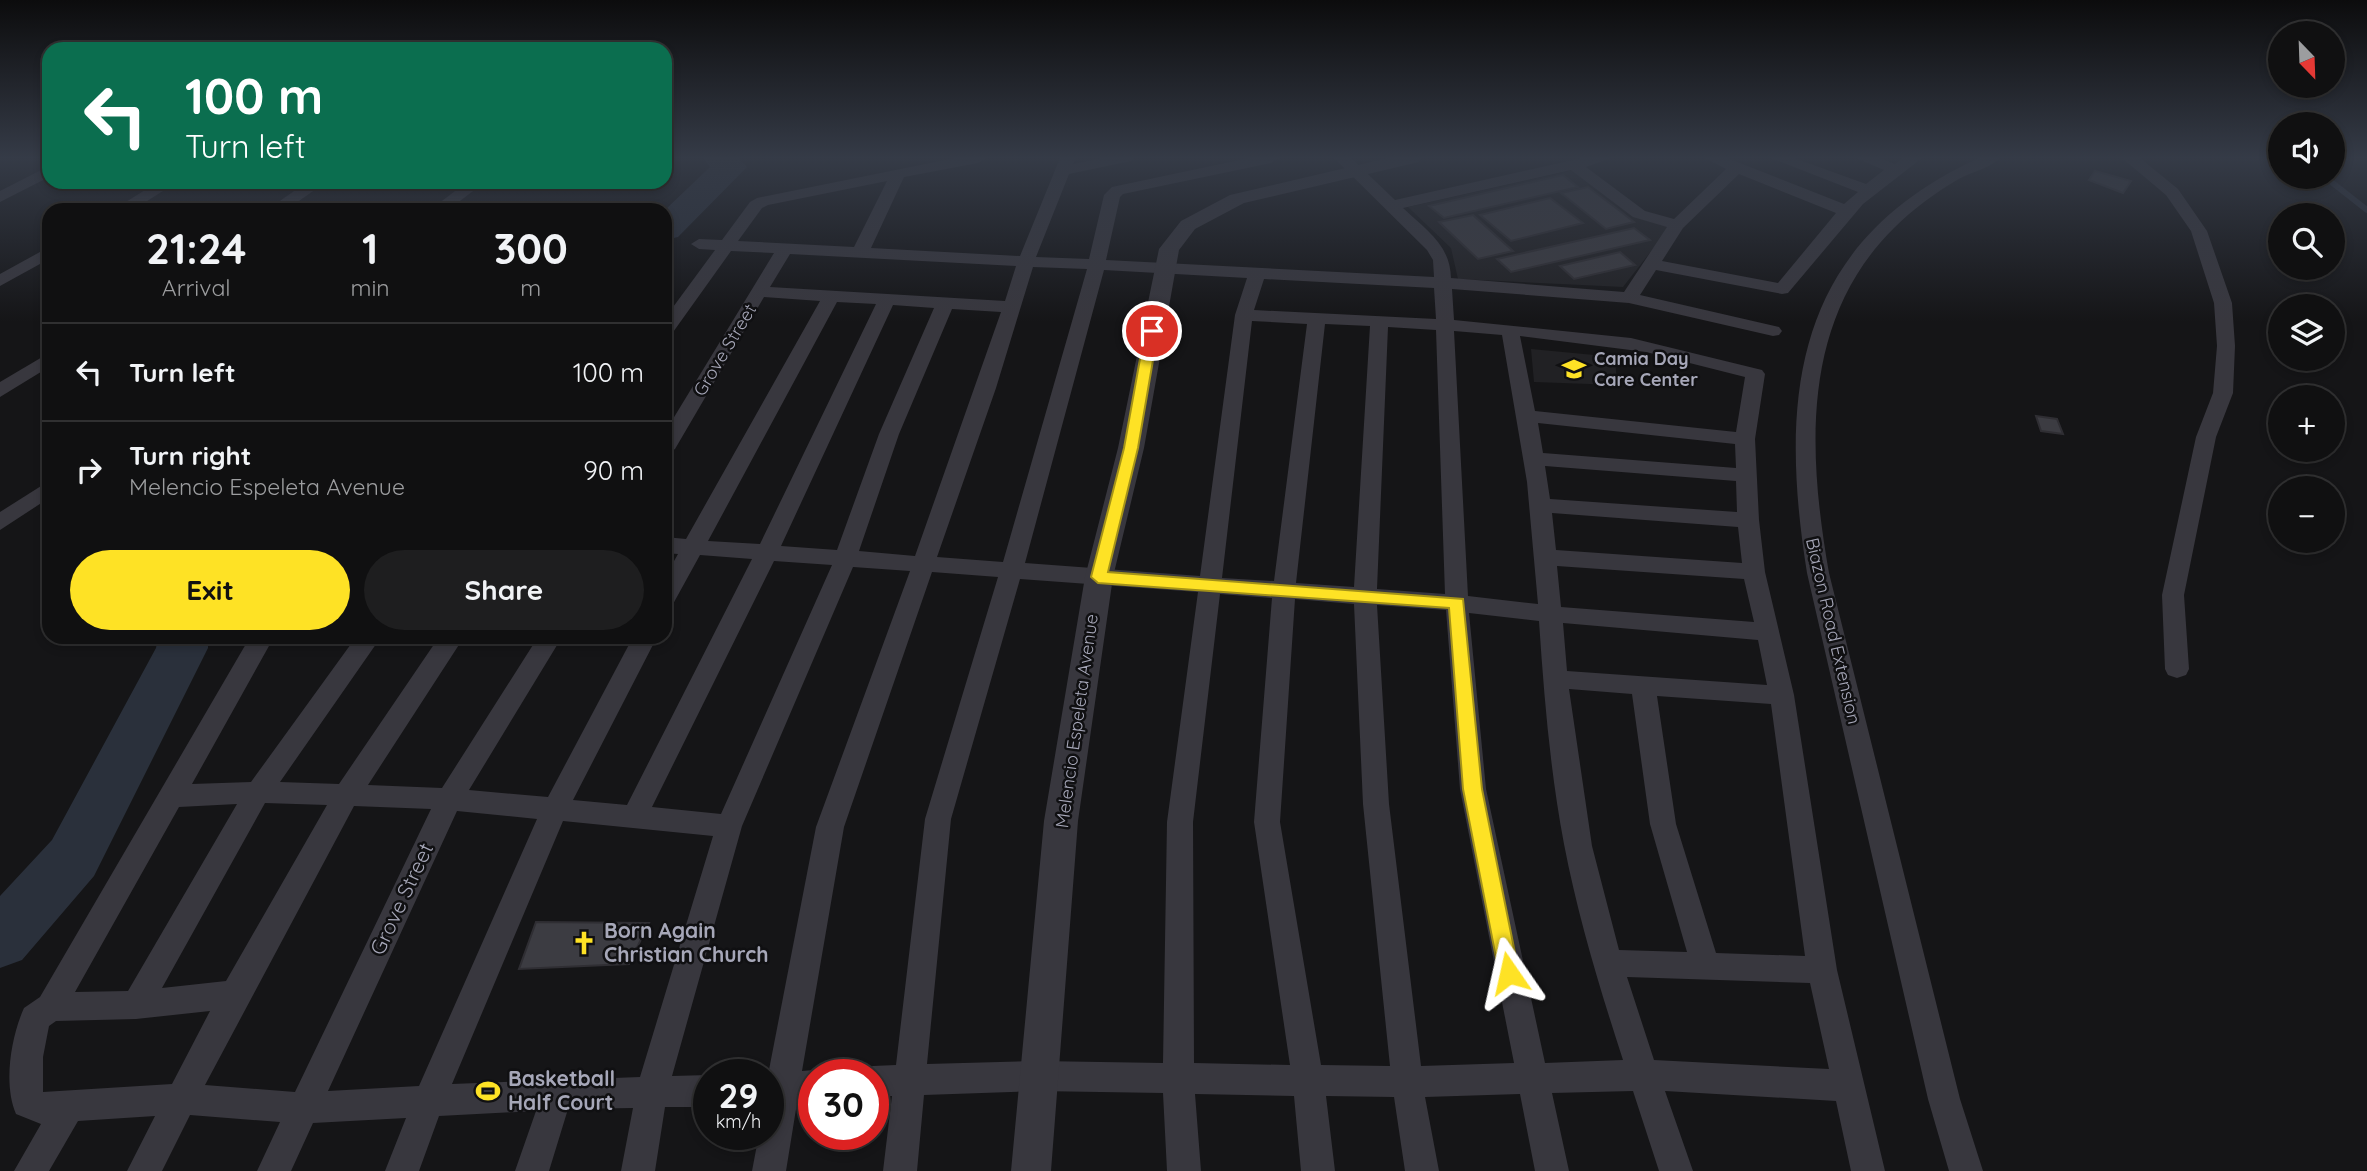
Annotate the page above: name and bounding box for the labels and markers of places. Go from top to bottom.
pin [1122,301,1182,361]
place label: Camia Day Care Center [1594,347,1698,391]
school or university icon: Camia Day Care Center [1560,355,1588,383]
place label: Born Again Christian Church [604,917,768,967]
church icon: Born Again Christian Church [570,929,598,957]
place label: Basketball Half Court [508,1065,615,1115]
sports icon: Basketball Half Court [474,1077,502,1105]

